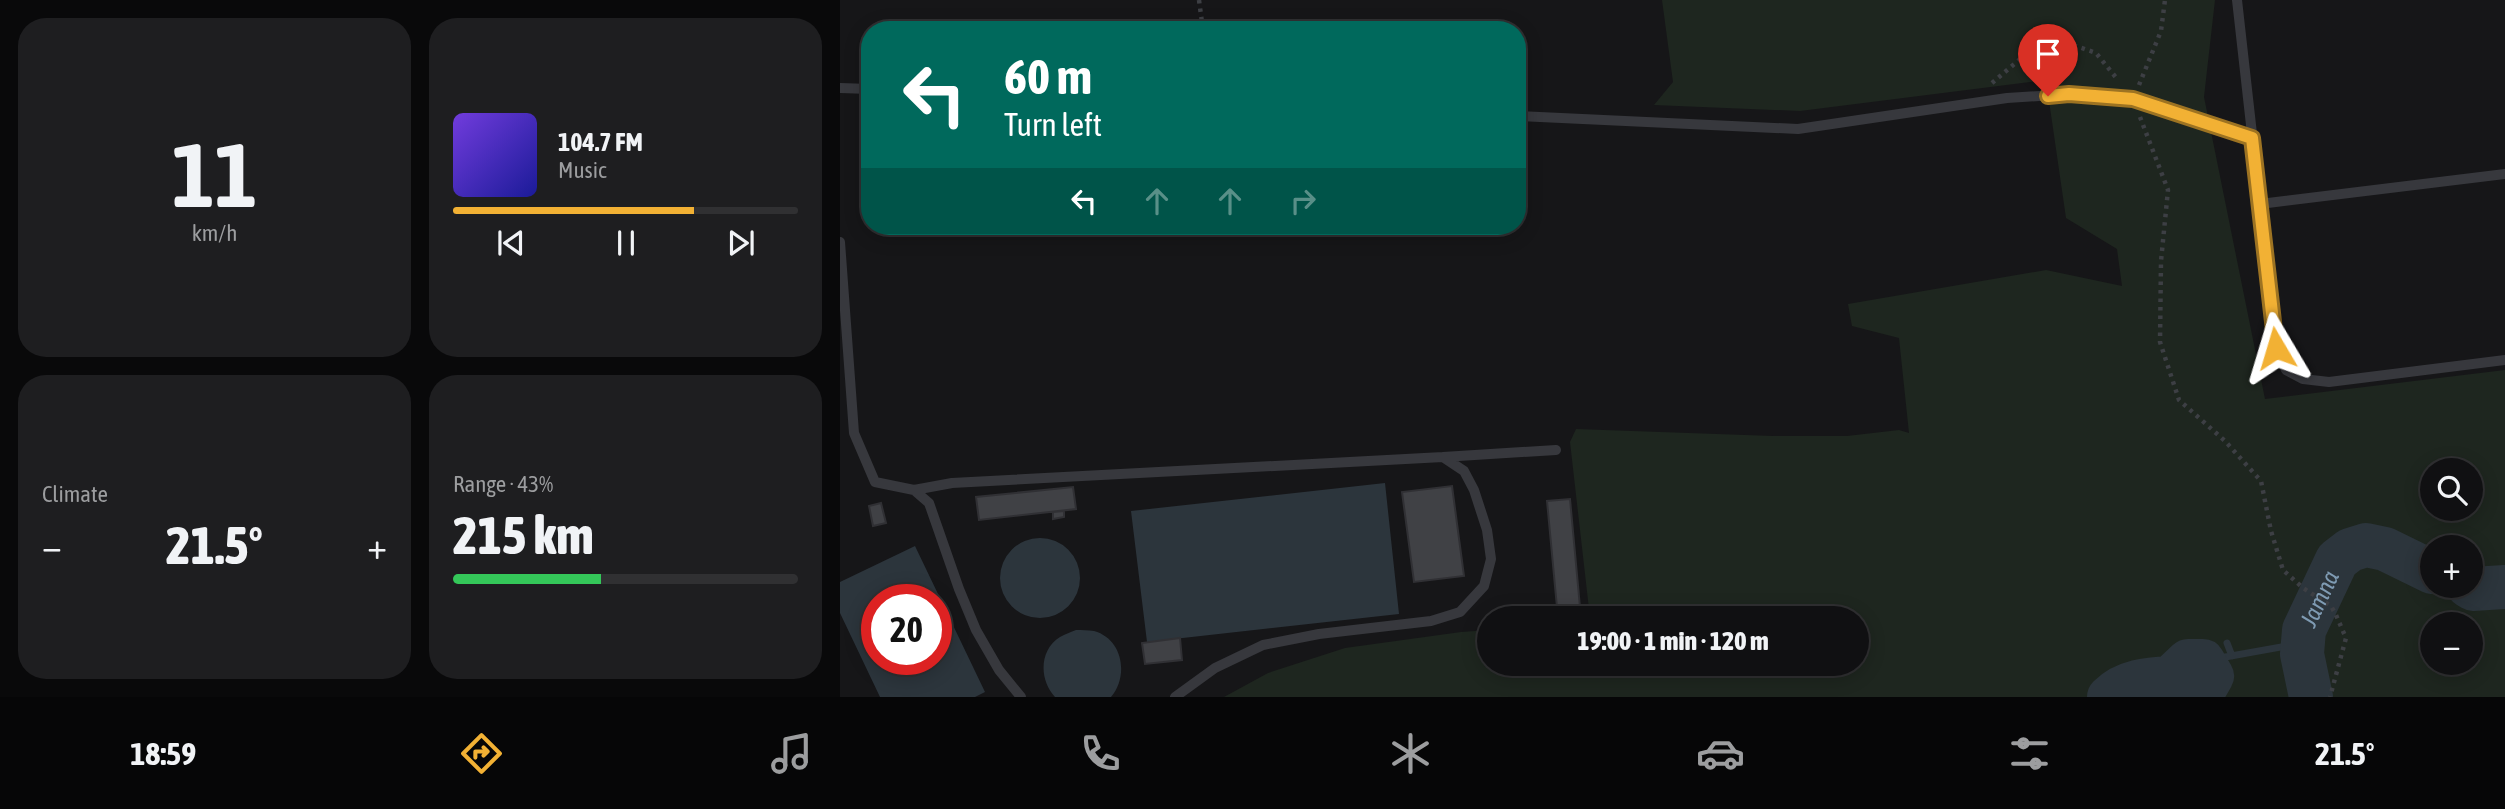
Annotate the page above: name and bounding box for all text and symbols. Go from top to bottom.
pin [2018,24,2078,96]
icon: arrive [2029,35,2067,73]
text: 60 m [1004,48,1092,104]
icon: left [889,49,980,140]
text: Turn left [1004,106,1102,143]
text: 11 [172,122,257,226]
text: 104.7 FM [558,127,643,157]
text: Music [558,157,606,183]
icon: left [1065,182,1103,220]
icon: ahead [1138,182,1176,220]
icon: ahead [1211,182,1249,220]
icon: right [1284,182,1322,220]
text: km/h [192,220,237,246]
icon: previous [492,224,530,262]
icon: pause [607,224,645,262]
icon: next [722,224,760,262]
position arrow [2239,311,2313,385]
map controls [2420,458,2483,675]
button: search [2420,458,2483,521]
text: Range · 43% [453,471,553,497]
text: Climate [42,481,108,507]
text: 215 km [453,505,594,565]
text: 21.5° [166,515,263,575]
text: − [42,524,62,567]
text: + [367,524,387,567]
button: + [2420,535,2483,598]
water label: Jamna [2294,566,2344,632]
speed limit sign: 20 [861,584,952,675]
button: − [2420,612,2483,675]
text: 19:00 · 1 min · 120 m [1577,626,1769,656]
icon: directions [457,729,506,778]
icon: music [767,729,816,778]
icon: phone [1076,729,1125,778]
icon: climate [1386,729,1435,778]
icon: car [1696,729,1745,778]
icon: filters [2005,729,2054,778]
text: 18:59 [130,735,196,772]
text: 21.5° [2315,735,2375,772]

